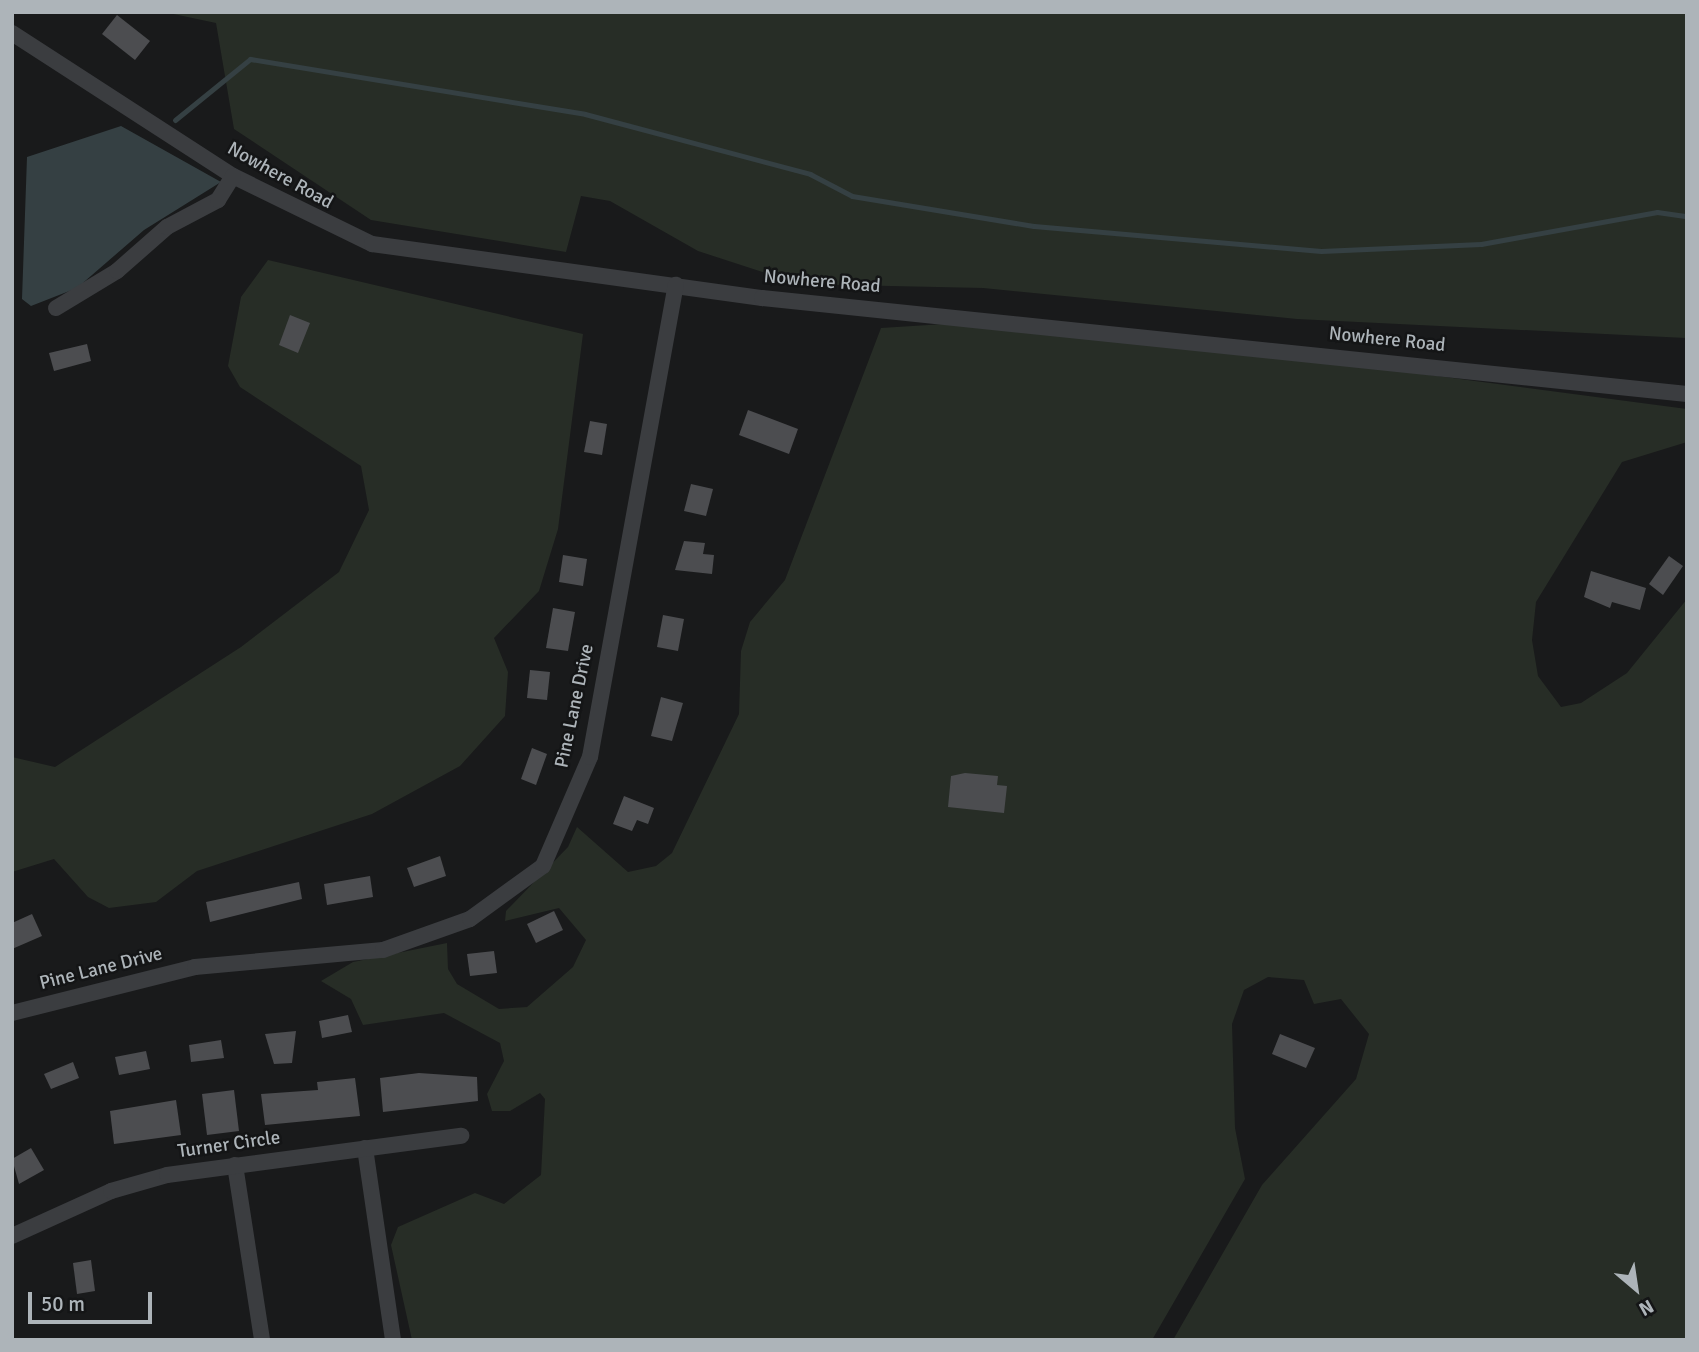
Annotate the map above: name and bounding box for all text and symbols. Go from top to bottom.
street label: Nowhere Road [223,138,337,214]
street label: Nowhere Road [763,266,881,298]
street label: Nowhere Road [1328,323,1446,357]
street label: Pine Lane Drive [551,642,599,770]
street label: Pine Lane Drive [37,943,165,995]
street label: Turner Circle [176,1127,282,1163]
north arrow [1601,1254,1671,1324]
scale bar [32,1278,156,1322]
text: 50 m [41,1291,85,1317]
text: N [1635,1294,1658,1321]

